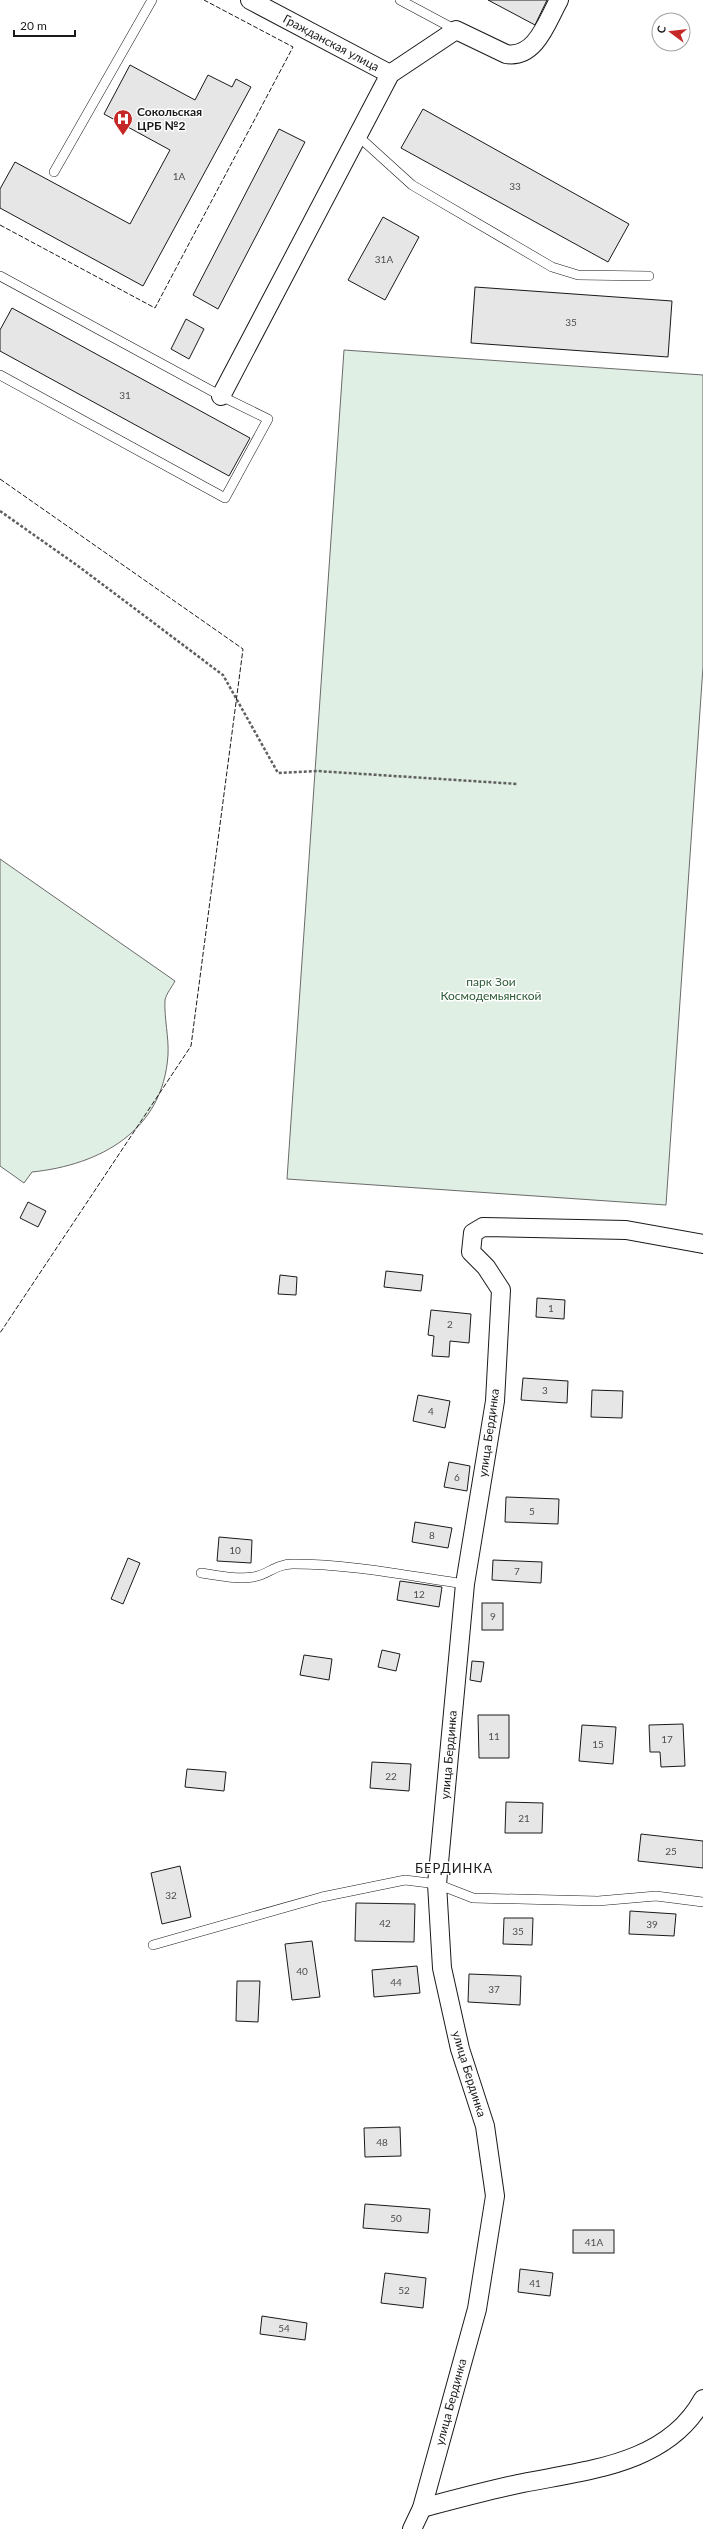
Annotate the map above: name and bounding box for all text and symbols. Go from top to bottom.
street label: Гражданская улица [280,11,382,74]
scale bar [14,12,75,38]
north arrow [651,12,691,52]
text: 20 m [20,18,47,33]
text: С [654,23,668,34]
place label: Сокольская ЦРБ №2 [137,104,202,133]
hospital icon: Сокольская ЦРБ №2 [112,108,134,136]
house number: 1А [173,170,186,182]
house number: 33 [509,180,521,192]
house number: 31А [375,253,393,265]
house number: 35 [565,316,577,328]
house number: 31 [119,389,131,401]
park label: парк Зои Космодемьянской [440,974,542,1003]
house number: 1 [548,1302,554,1314]
house number: 2 [447,1318,453,1330]
house number: 3 [542,1384,548,1396]
street label: улица Бердинка [475,1388,502,1478]
house number: 4 [428,1405,434,1417]
house number: 6 [454,1471,460,1483]
house number: 5 [529,1505,535,1517]
house number: 8 [429,1529,435,1541]
house number: 10 [229,1544,241,1556]
house number: 7 [514,1565,520,1577]
house number: 12 [413,1588,425,1600]
house number: 9 [490,1610,496,1622]
street label: улица Бердинка [437,1710,460,1800]
house number: 11 [488,1730,500,1742]
house number: 17 [661,1733,673,1745]
house number: 15 [592,1738,604,1750]
house number: 22 [385,1770,397,1782]
house number: 21 [518,1812,530,1824]
house number: 25 [665,1845,677,1857]
district label: БЕРДИНКА [415,1860,493,1876]
house number: 32 [165,1889,177,1901]
house number: 42 [379,1917,391,1929]
house number: 39 [646,1918,658,1930]
house number: 35 [512,1925,524,1937]
house number: 40 [296,1965,308,1977]
house number: 44 [390,1976,402,1988]
house number: 37 [488,1983,500,1995]
street label: улица Бердинка [449,2029,490,2119]
house number: 48 [376,2136,388,2148]
house number: 50 [390,2212,402,2224]
house number: 41А [585,2236,603,2248]
house number: 41 [529,2277,541,2289]
house number: 52 [398,2284,410,2296]
house number: 54 [278,2322,290,2334]
street label: улица Бердинка [432,2357,469,2447]

